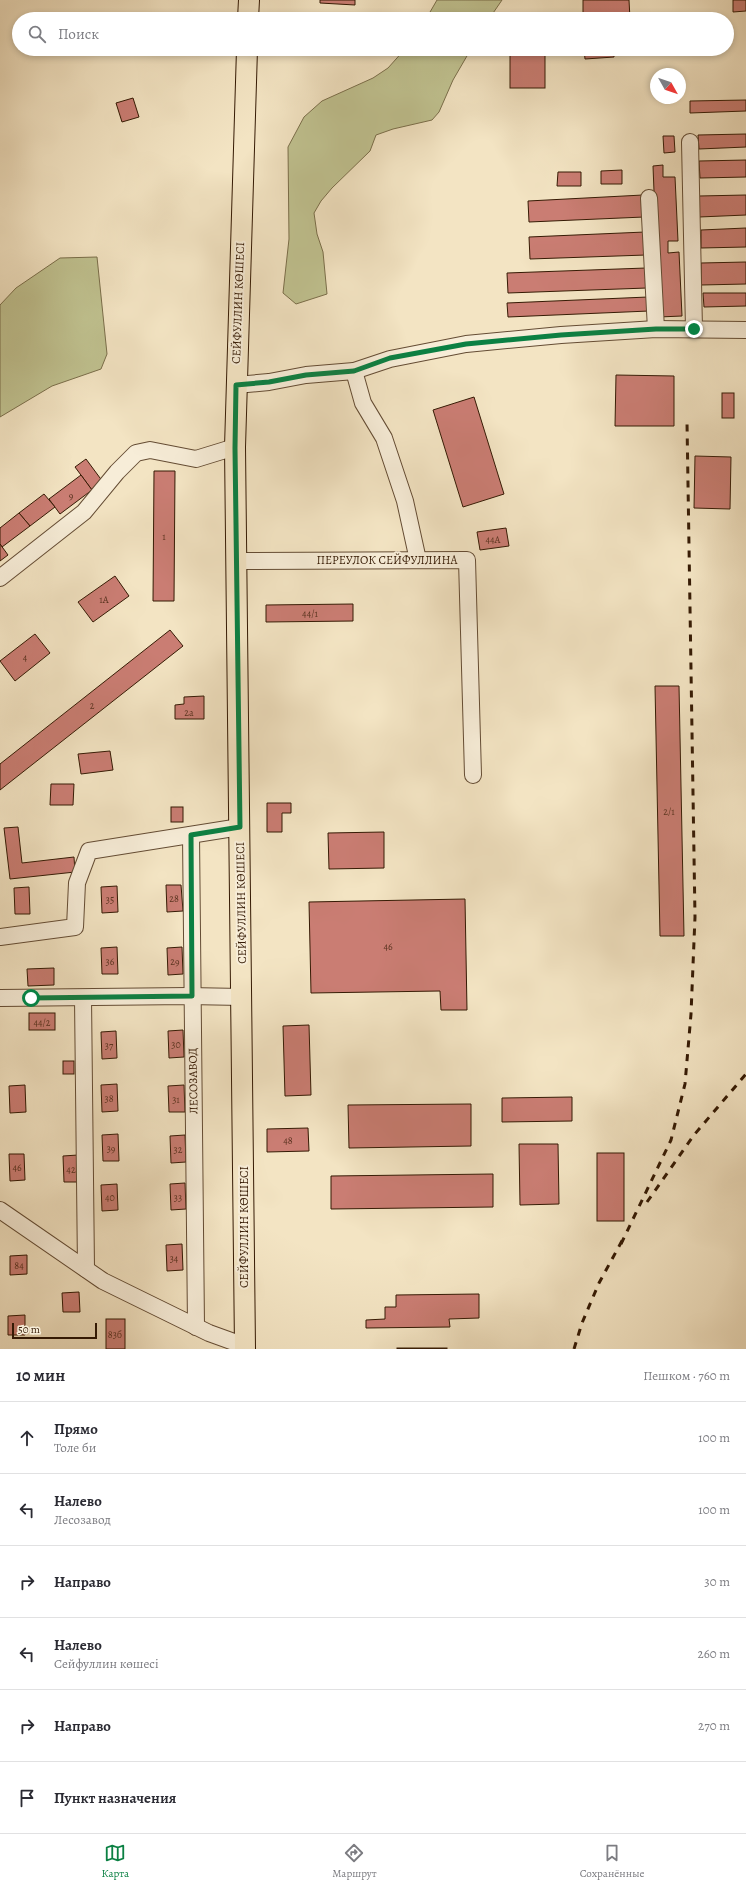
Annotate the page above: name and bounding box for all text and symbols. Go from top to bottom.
search box [12,12,734,56]
icon: search [26,23,48,45]
text: Поиск [58,24,99,44]
north arrow [650,68,686,104]
street label: СЕЙФУЛЛИН КӨШЕСІ [228,242,248,364]
route end [685,320,703,338]
house number: 9 [69,489,74,502]
house number: 1 [162,530,166,543]
house number: 44А [486,533,501,546]
street label: ПЕРЕУЛОК СЕЙФУЛЛИНА [316,552,459,568]
house number: 1А [99,593,109,606]
house number: 44/1 [302,607,318,620]
house number: 4 [23,651,28,664]
house number: 2 [90,699,95,712]
house number: 2а [184,706,194,719]
house number: 2/1 [663,805,675,818]
street label: СЕЙФУЛЛИН КӨШЕСІ [232,842,250,964]
house number: 28 [169,892,179,905]
house number: 35 [106,893,114,906]
house number: 46 [383,940,393,953]
house number: 36 [106,955,115,968]
house number: 29 [170,955,180,968]
route start [22,989,40,1007]
house number: 44/2 [33,1016,51,1029]
house number: 30 [171,1038,181,1051]
house number: 37 [105,1039,114,1052]
street label: ЛЕСОЗАВОД [184,1047,202,1114]
house number: 38 [104,1092,114,1105]
house number: 31 [172,1093,180,1106]
house number: 48 [283,1134,293,1147]
house number: 39 [107,1142,116,1155]
house number: 32 [174,1143,183,1156]
house number: 46 [12,1161,22,1174]
house number: 42 [66,1163,76,1176]
street label: СЕЙФУЛЛИН КӨШЕСІ [236,1166,252,1288]
house number: 40 [105,1191,115,1204]
house number: 33 [174,1191,182,1204]
house number: 34 [170,1252,179,1265]
house number: 84 [14,1259,24,1272]
scale bar [12,1321,97,1340]
text: 50 m [18,1322,40,1337]
house number: 83б [108,1328,122,1341]
text: 10 мин [16,1364,65,1387]
text: Пешком · 760 m [643,1367,730,1384]
text: Прямо [54,1419,98,1439]
icon: ahead [16,1427,38,1449]
text: 100 m [698,1429,730,1446]
text: Толе би [54,1439,96,1456]
text: Налево [54,1491,102,1511]
icon: left [16,1499,38,1521]
text: 100 m [698,1501,730,1518]
text: Лесозавод [54,1511,111,1528]
icon: right [16,1571,38,1593]
text: Направо [54,1572,111,1592]
text: 30 m [704,1573,730,1590]
text: Налево [54,1635,102,1655]
icon: left [16,1643,38,1665]
text: 260 m [697,1645,730,1662]
text: Сейфуллин көшесі [54,1655,159,1672]
icon: right [16,1715,38,1737]
text: Направо [54,1716,111,1736]
text: 270 m [698,1717,730,1734]
icon: arrive [16,1787,38,1809]
text: Пункт назначения [54,1788,176,1808]
tab: Карта [101,1842,129,1881]
tab: Маршрут [332,1842,377,1881]
tab: Сохранённые [580,1842,645,1881]

